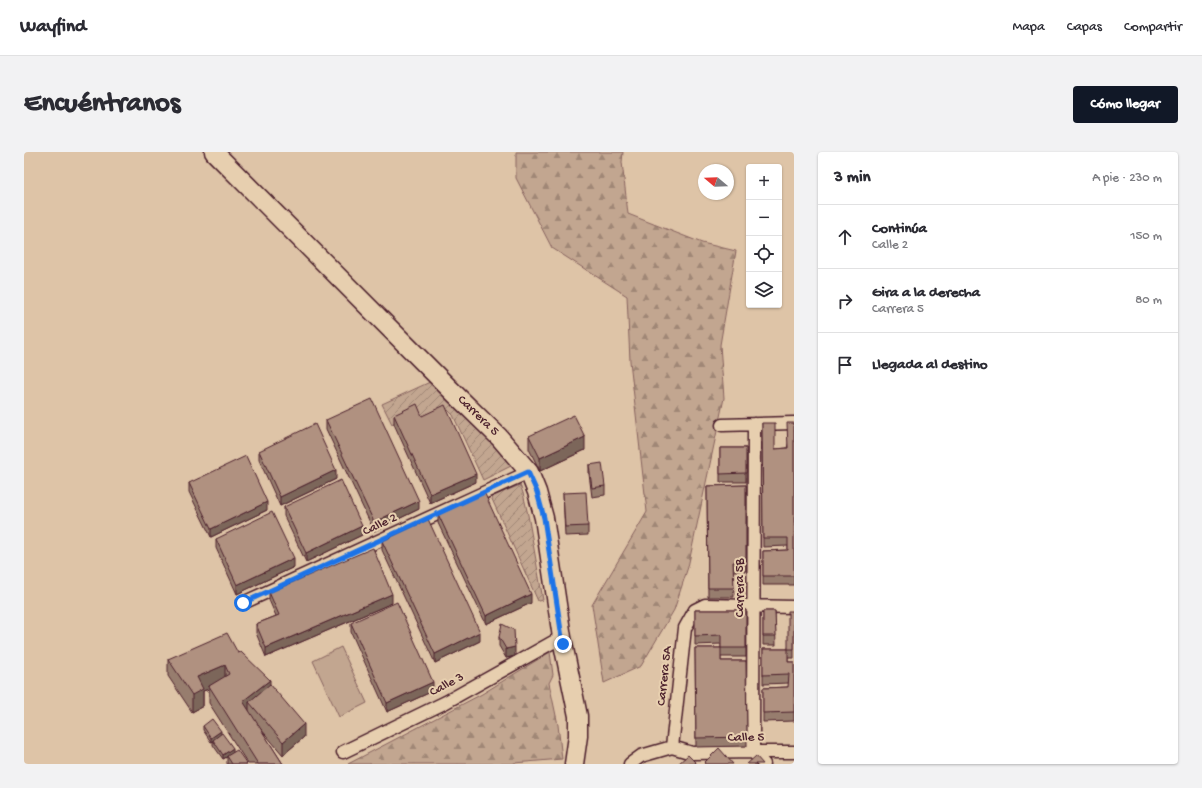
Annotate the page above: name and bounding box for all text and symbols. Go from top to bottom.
text: Wayfind [20,16,86,39]
text: Mapa [1013,19,1045,36]
text: Capas [1067,19,1102,36]
text: Compartir [1124,19,1182,36]
button: Cómo llegar [1073,86,1178,123]
text: Encuéntranos [24,88,180,121]
north arrow [698,164,734,200]
map controls [746,164,782,308]
button: + [746,164,782,200]
text: 3 min [834,168,871,188]
text: A pie · 230 m [1092,171,1162,186]
button: − [746,200,782,236]
text: Continúa [872,220,927,238]
icon: ahead [834,226,856,248]
text: 150 m [1130,229,1162,244]
button: locate [746,236,782,272]
text: Calle 2 [872,238,908,253]
button: layers [746,272,782,308]
text: Gira a la derecha [872,284,980,302]
icon: right [834,290,856,312]
text: 80 m [1135,293,1162,308]
text: Carrera 5 [872,302,924,317]
icon: arrive [834,354,856,376]
text: Llegada al destino [872,356,988,374]
street label: Carrera 5 [454,393,502,440]
street label: Calle 2 [360,510,400,539]
street label: Carrera 5B [733,558,748,617]
route start [234,594,252,612]
route end [554,635,572,653]
street label: Carrera 5A [654,644,676,706]
street label: Calle 3 [427,670,467,700]
street label: Calle 5 [728,730,765,746]

